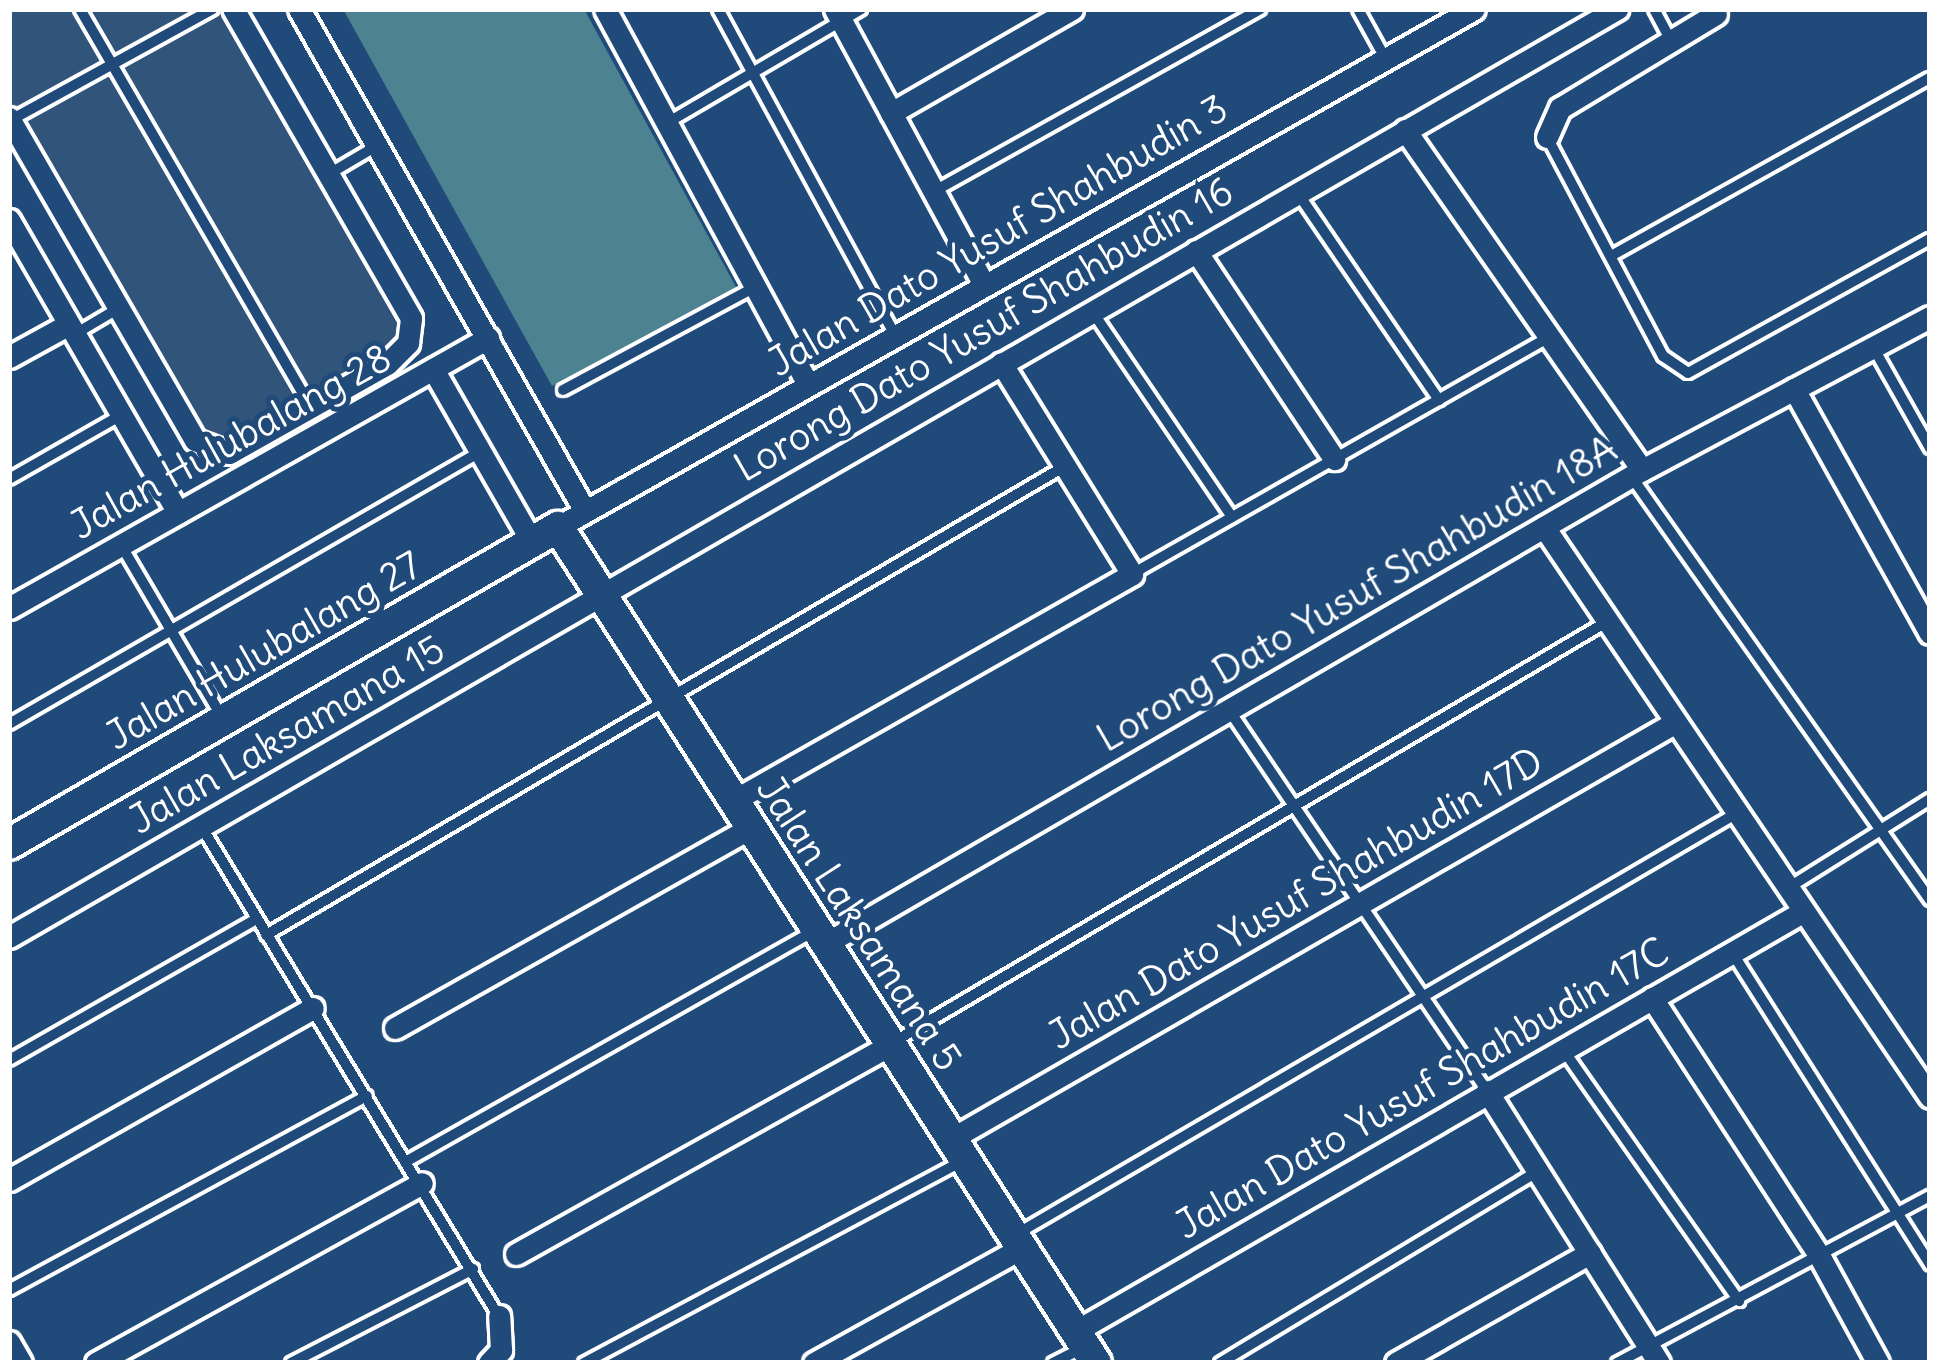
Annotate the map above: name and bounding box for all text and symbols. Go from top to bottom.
street label: Jalan Dato Yusuf Shahbudin 3 [760,85,1236,387]
street label: Lorong Dato Yusuf Shahbudin 16 [727,168,1241,492]
street label: Jalan Hulubalang 28 [62,334,400,550]
street label: Lorong Dato Yusuf Shahbudin 18A [1089,426,1625,762]
street label: Jalan Hulubalang 27 [98,542,430,760]
street label: Jalan Laksamana 15 [121,626,453,844]
street label: Jalan Dato Yusuf Shahbudin 17D [1041,738,1551,1060]
street label: Jalan Laksamana 5 [747,768,971,1080]
street label: Jalan Dato Yusuf Shahbudin 17C [1167,929,1677,1249]

